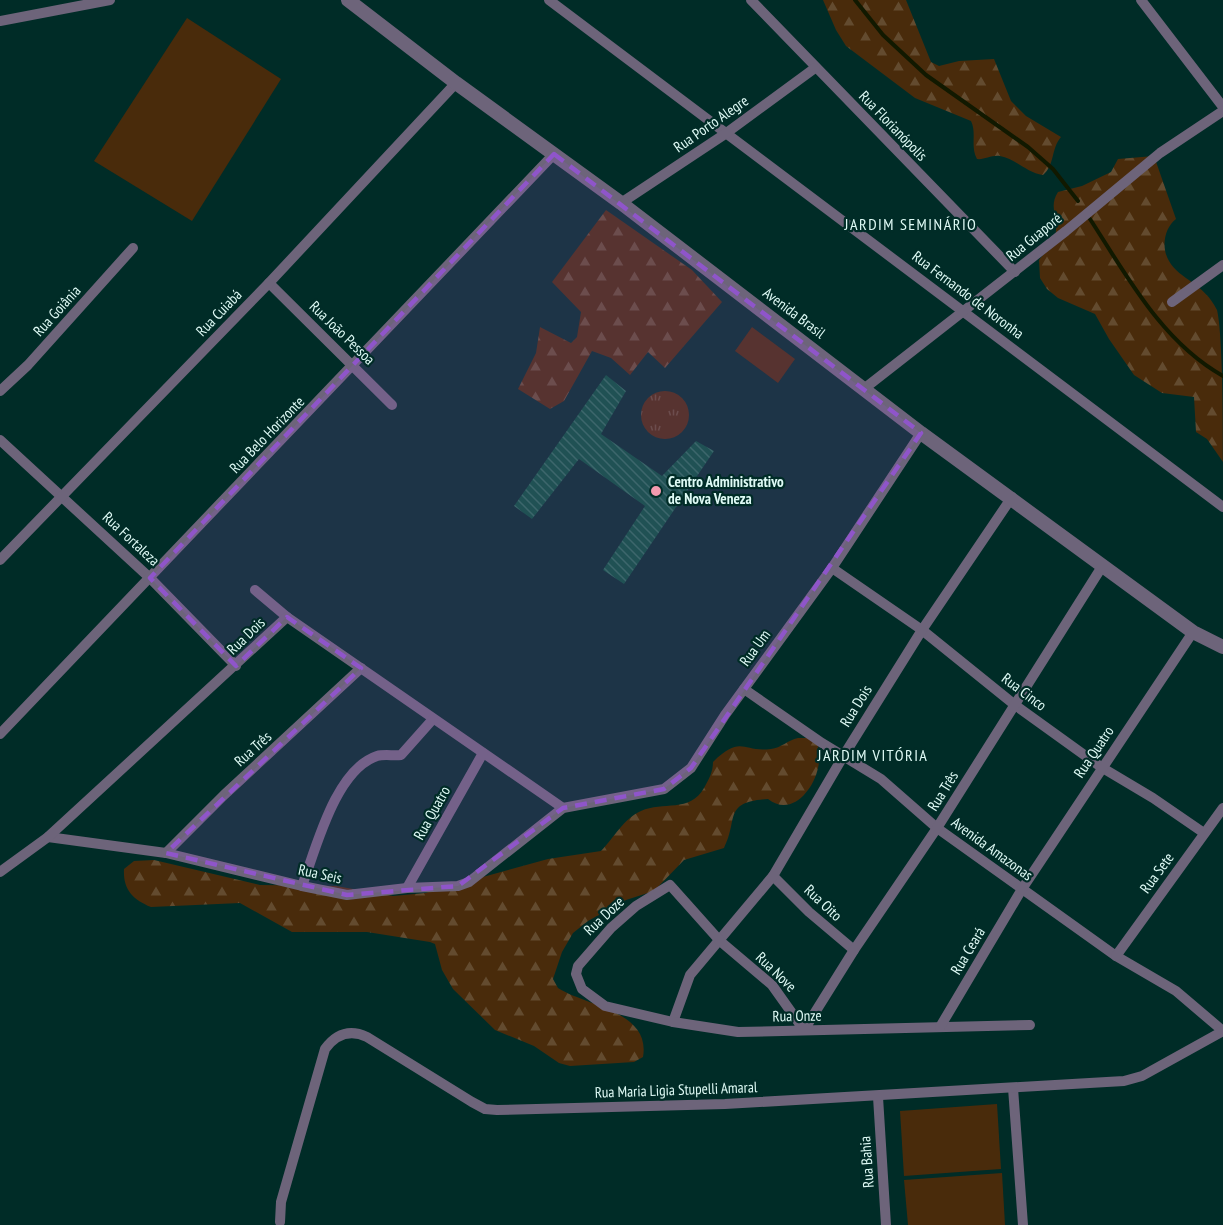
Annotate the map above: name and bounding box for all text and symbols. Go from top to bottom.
street label: Rua Florianópolis [855,87,932,165]
street label: Rua Porto Alegre [670,91,752,156]
street label: Rua Guaporé [1002,208,1065,265]
district label: JARDIM SEMINÁRIO [844,214,977,234]
street label: Rua Fernando de Noronha [909,246,1028,343]
street label: Rua Goiânia [29,281,84,340]
street label: Avenida Brasil [759,283,830,343]
street label: Rua Cuiabá [192,285,246,340]
street label: Rua João Pessoa [306,297,379,369]
street label: Rua Belo Horizonte [225,392,308,477]
place label: Centro Administrativo de Nova Veneza [668,472,784,508]
marker: Centro Administrativo de Nova Veneza [649,484,663,498]
street label: Rua Fortaleza [99,507,164,570]
street label: Rua Dois [223,613,269,658]
street label: Rua Um [735,626,774,670]
street label: Rua Cinco [998,669,1050,715]
street label: Rua Dois [835,681,876,730]
street label: Rua Quatro [1069,722,1118,781]
street label: Rua Três [230,727,275,770]
district label: JARDIM VITÓRIA [817,745,928,765]
street label: Rua Três [923,767,962,814]
street label: Rua Quatro [409,783,454,843]
street label: Avenida Amazonas [948,813,1037,884]
street label: Rua Sete [1135,849,1178,897]
street label: Rua Seis [297,860,344,887]
street label: Rua Oito [800,880,846,925]
street label: Rua Doze [579,892,628,939]
street label: Rua Ceará [946,924,989,978]
street label: Rua Nove [752,948,801,996]
street label: Rua Onze [772,1006,822,1025]
street label: Rua Maria Ligia Stupelli Amaral [594,1077,758,1102]
street label: Rua Bahia [855,1136,878,1189]

